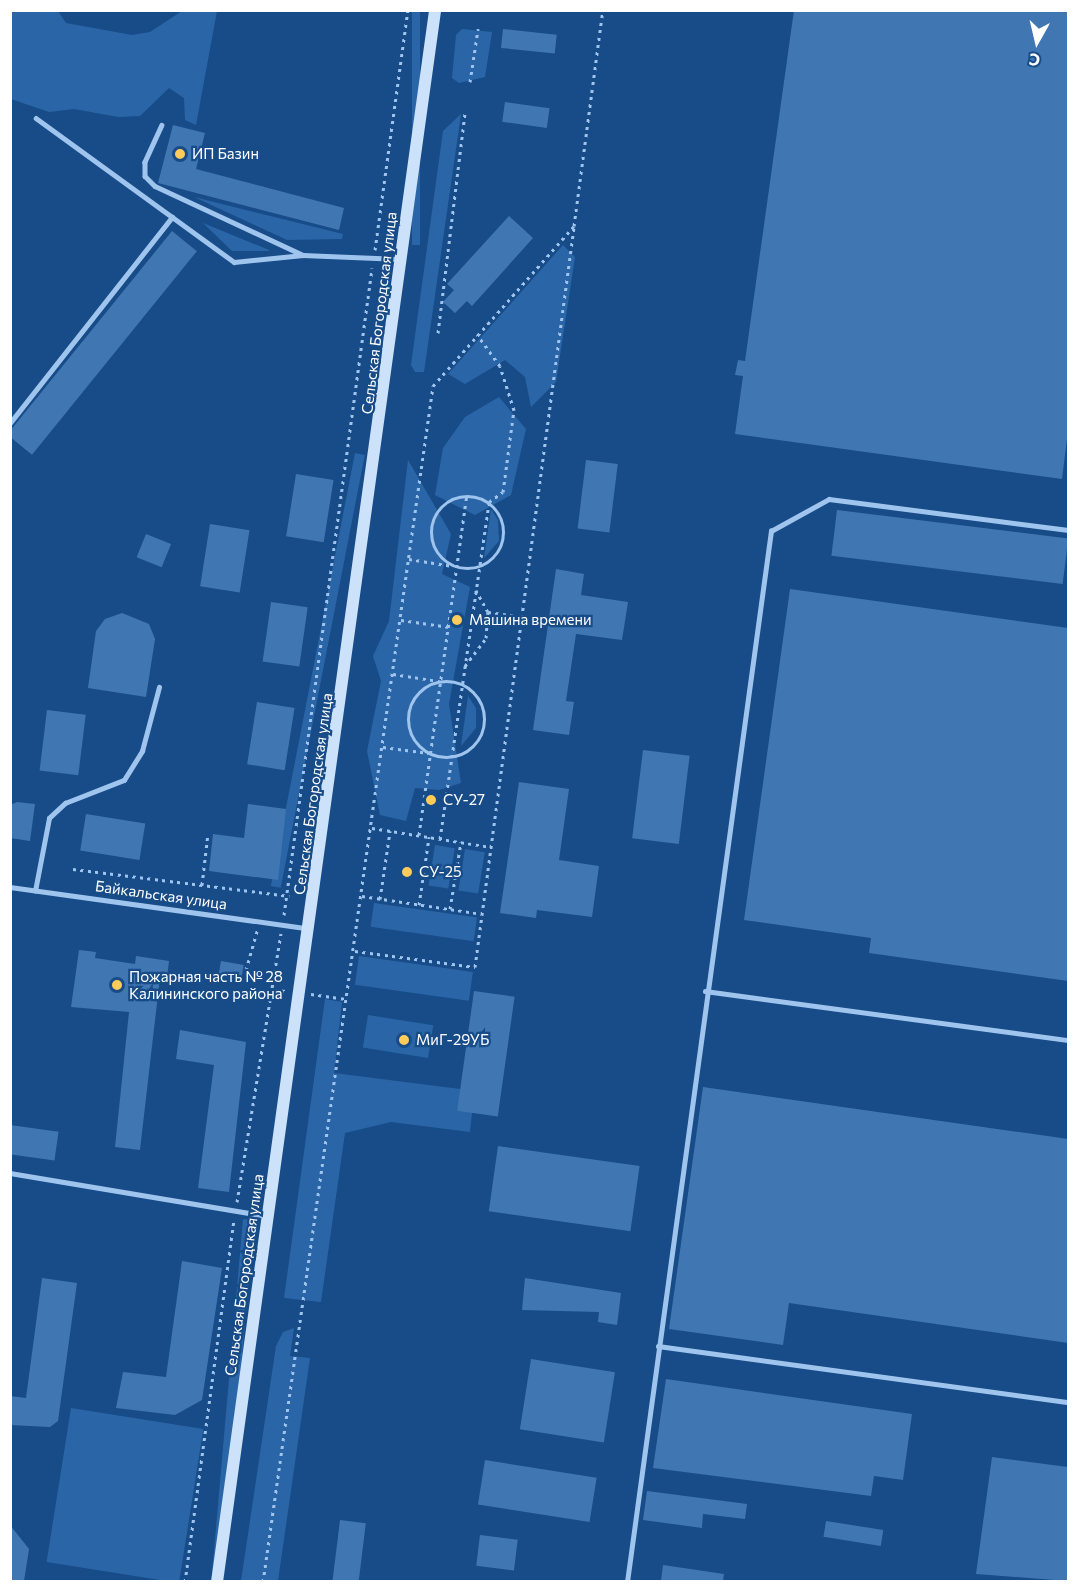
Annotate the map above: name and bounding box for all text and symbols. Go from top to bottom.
north arrow [1007,12,1067,72]
text: С [1028,50,1041,70]
place label: ИП Базин [192,145,259,163]
marker: ИП Базин [173,147,187,161]
street label: Сельская Богородская улица [358,211,400,415]
place label: Машина времени [469,611,592,629]
marker: Машина времени [450,613,464,627]
street label: Сельская Богородская улица [290,692,336,896]
place label: СУ-27 [443,791,485,809]
marker: СУ-27 [424,793,438,807]
place label: СУ-25 [419,863,462,881]
marker: СУ-25 [400,865,414,879]
street label: Байкальская улица [94,877,228,913]
place label: Пожарная часть № 28 Калининского района [129,967,283,1002]
marker: Пожарная часть № 28 Калининского района [110,978,124,992]
place label: МиГ-29УБ [416,1031,489,1049]
marker: МиГ-29УБ [397,1033,411,1047]
street label: Сельская Богородская улица [221,1173,267,1377]

